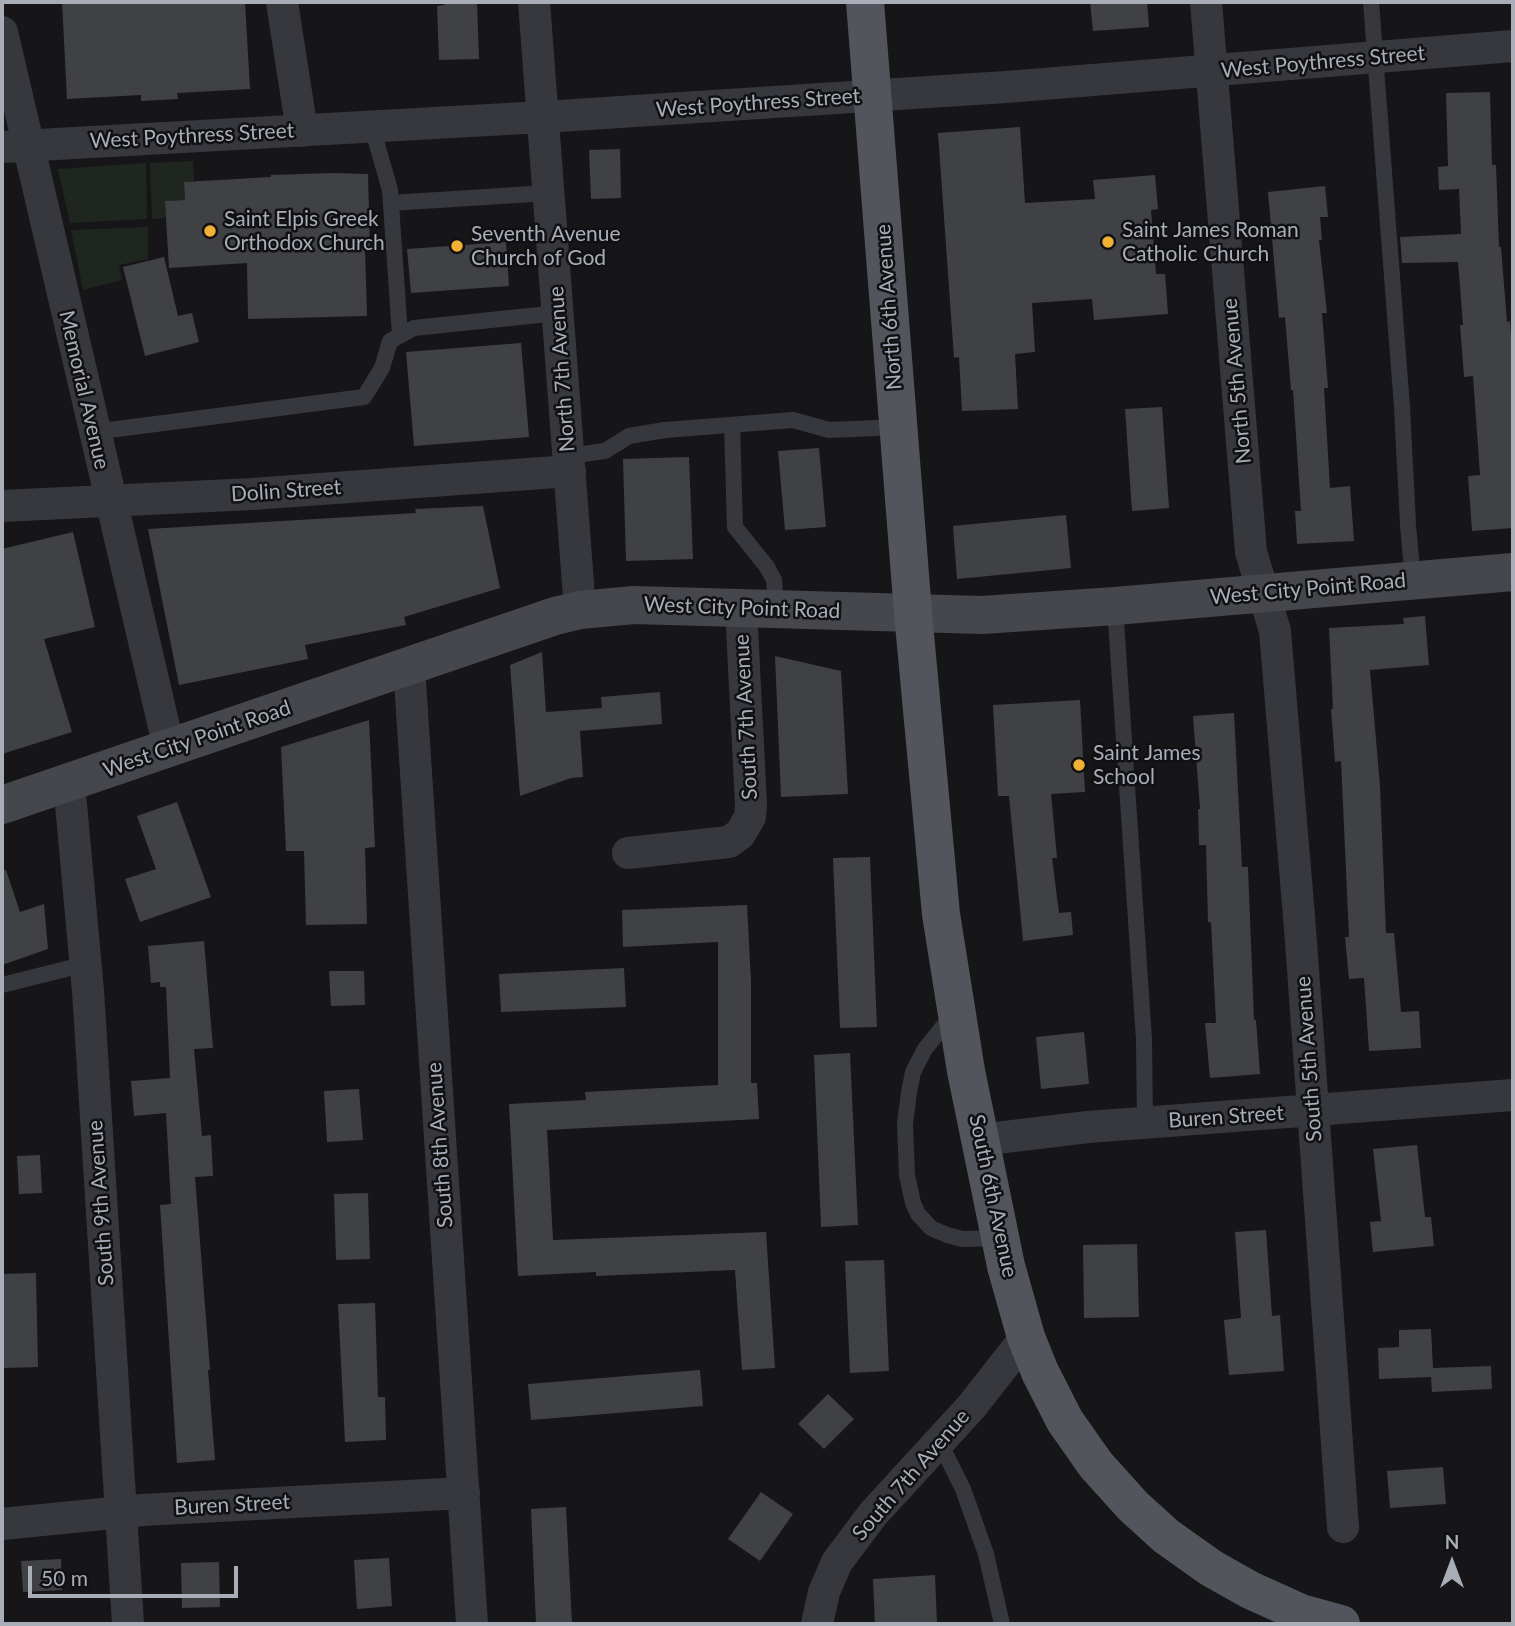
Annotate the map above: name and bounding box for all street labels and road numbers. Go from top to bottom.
street label: West Poythress Street [1220,41,1426,83]
street label: West Poythress Street [655,83,861,123]
street label: West Poythress Street [89,118,295,154]
street label: North 6th Avenue [871,223,907,391]
street label: North 7th Avenue [544,285,580,453]
street label: North 5th Avenue [1217,297,1257,465]
street label: Memorial Avenue [53,308,115,472]
street label: Dolin Street [230,475,342,507]
street label: West City Point Road [1209,568,1407,610]
street label: West City Point Road [643,592,841,624]
street label: South 7th Avenue [729,634,763,800]
street label: West City Point Road [100,695,294,783]
street label: South 5th Avenue [1291,975,1327,1143]
street label: South 8th Avenue [422,1061,458,1229]
street label: Buren Street [1167,1100,1285,1134]
street label: South 6th Avenue [963,1112,1023,1280]
street label: South 9th Avenue [83,1119,119,1287]
street label: South 7th Avenue [847,1404,975,1546]
street label: Buren Street [174,1489,290,1521]

